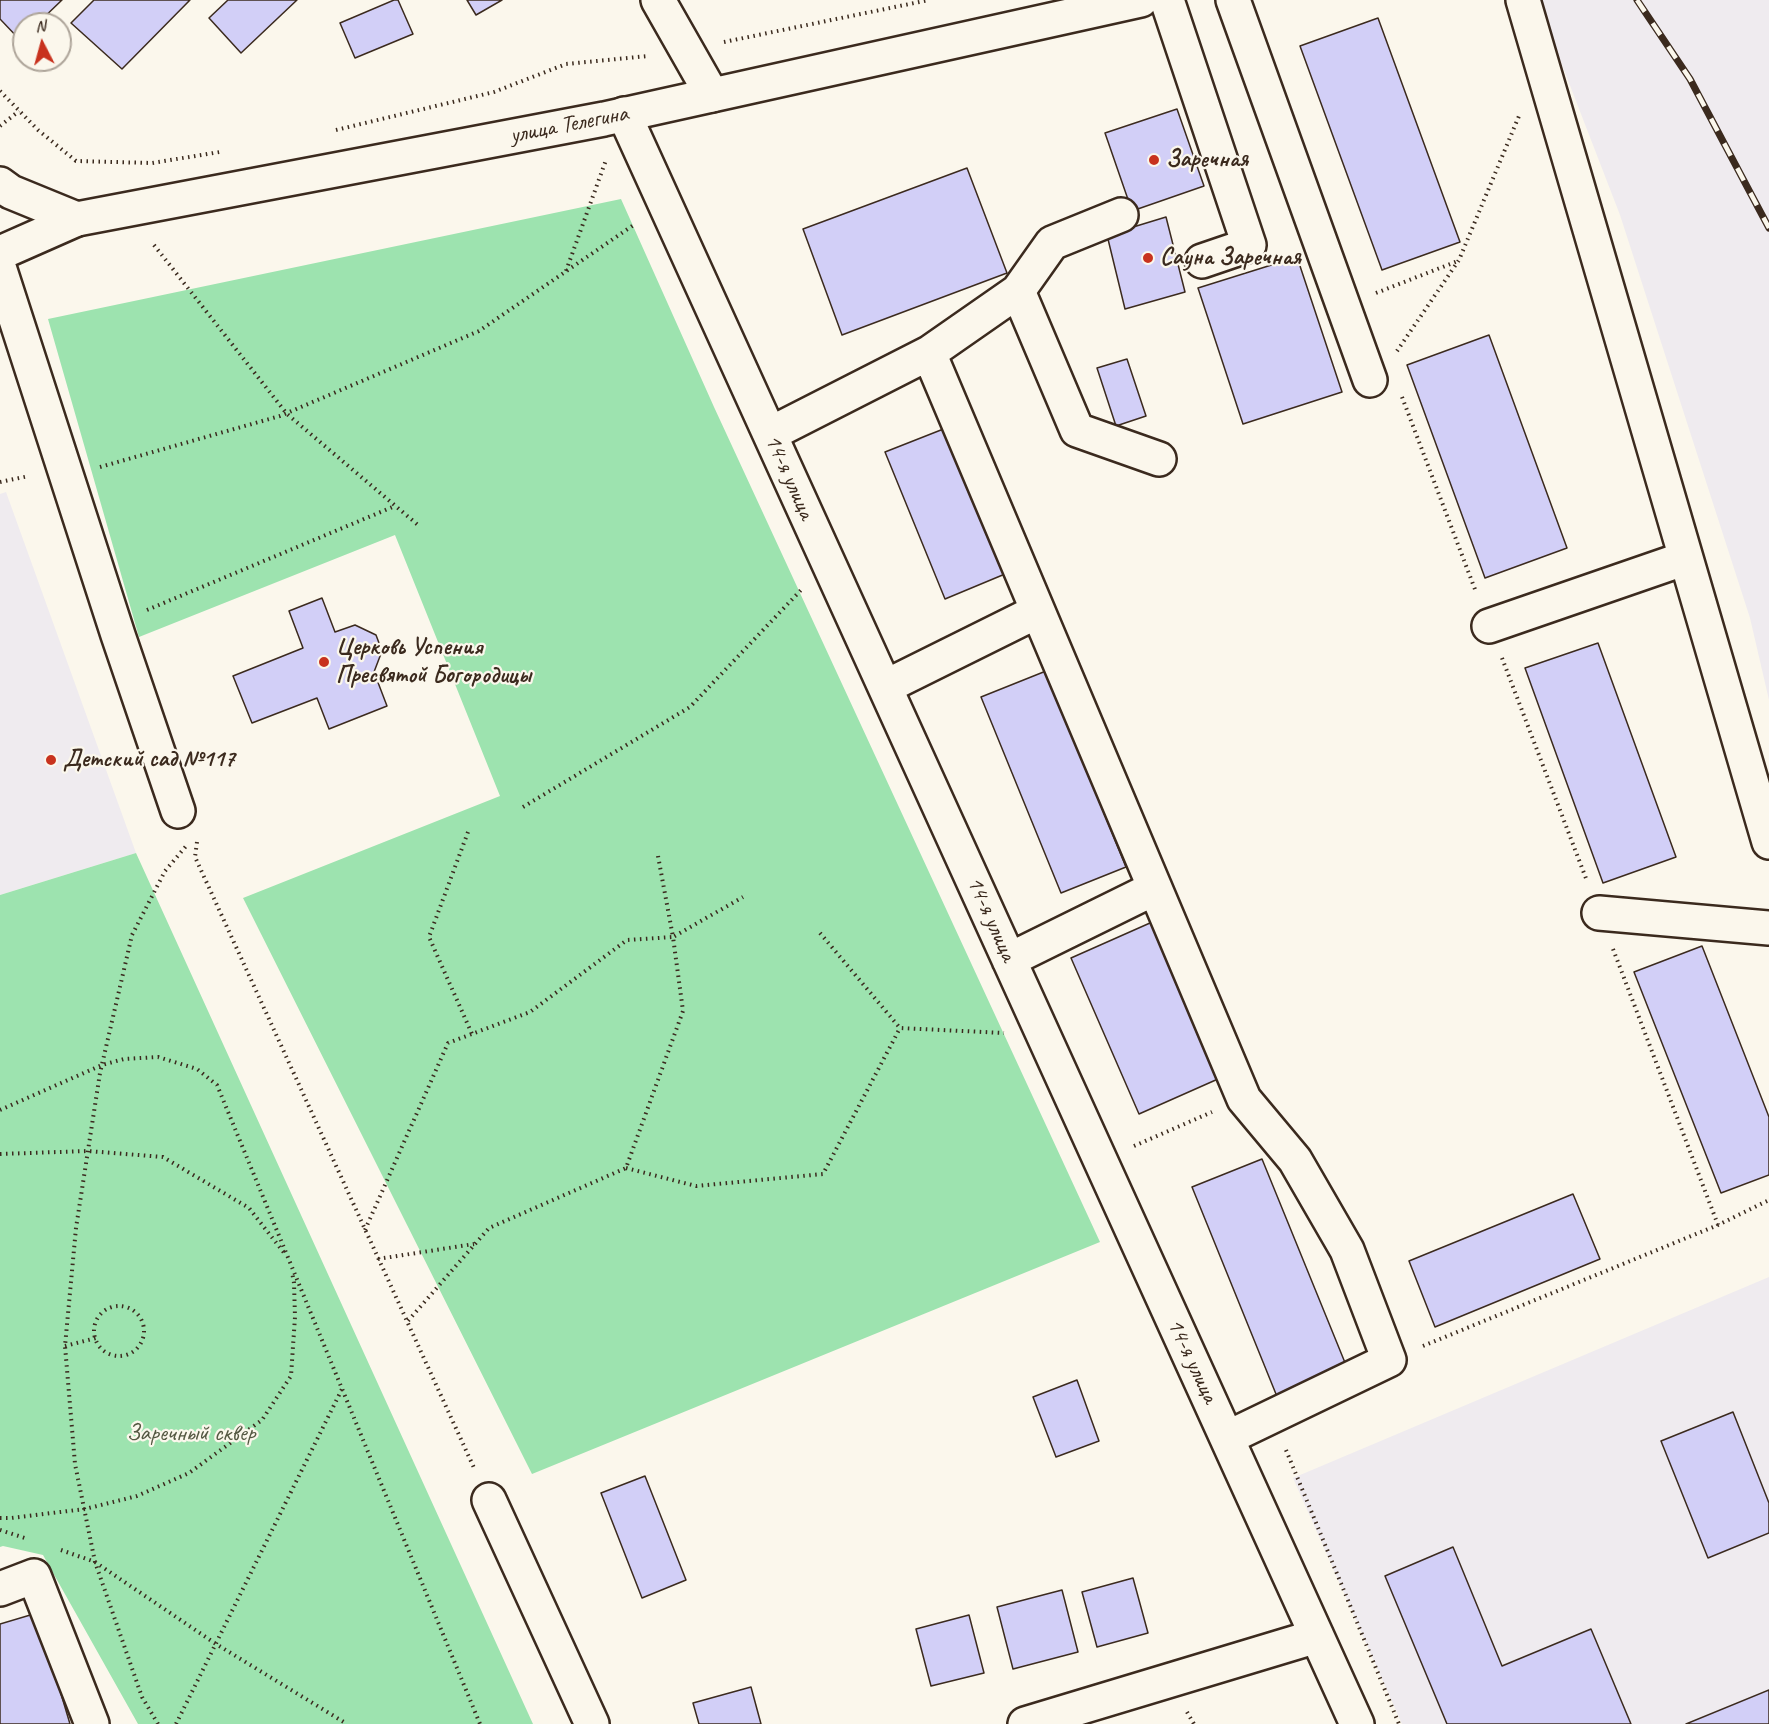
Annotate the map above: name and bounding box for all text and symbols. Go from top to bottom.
north arrow [12,12,72,72]
text: N [34,16,46,37]
street label: улица Телегина [507,99,631,151]
place label: Заречная [1166,146,1248,174]
marker: Заречная [1147,153,1161,167]
place label: Сауна Заречная [1160,244,1301,272]
marker: Сауна Заречная [1141,251,1155,265]
street label: 14-я улица [758,430,820,524]
place label: Церковь Успения Пресвятой Богородицы [336,634,531,690]
marker: Церковь Успения Пресвятой Богородицы [317,655,331,669]
place label: Детский сад №117 [63,746,235,774]
marker: Детский сад №117 [44,753,58,767]
street label: 14-я улица [960,872,1022,966]
street label: 14-я улица [1160,1314,1224,1408]
park label: Заречный сквер [126,1420,256,1448]

